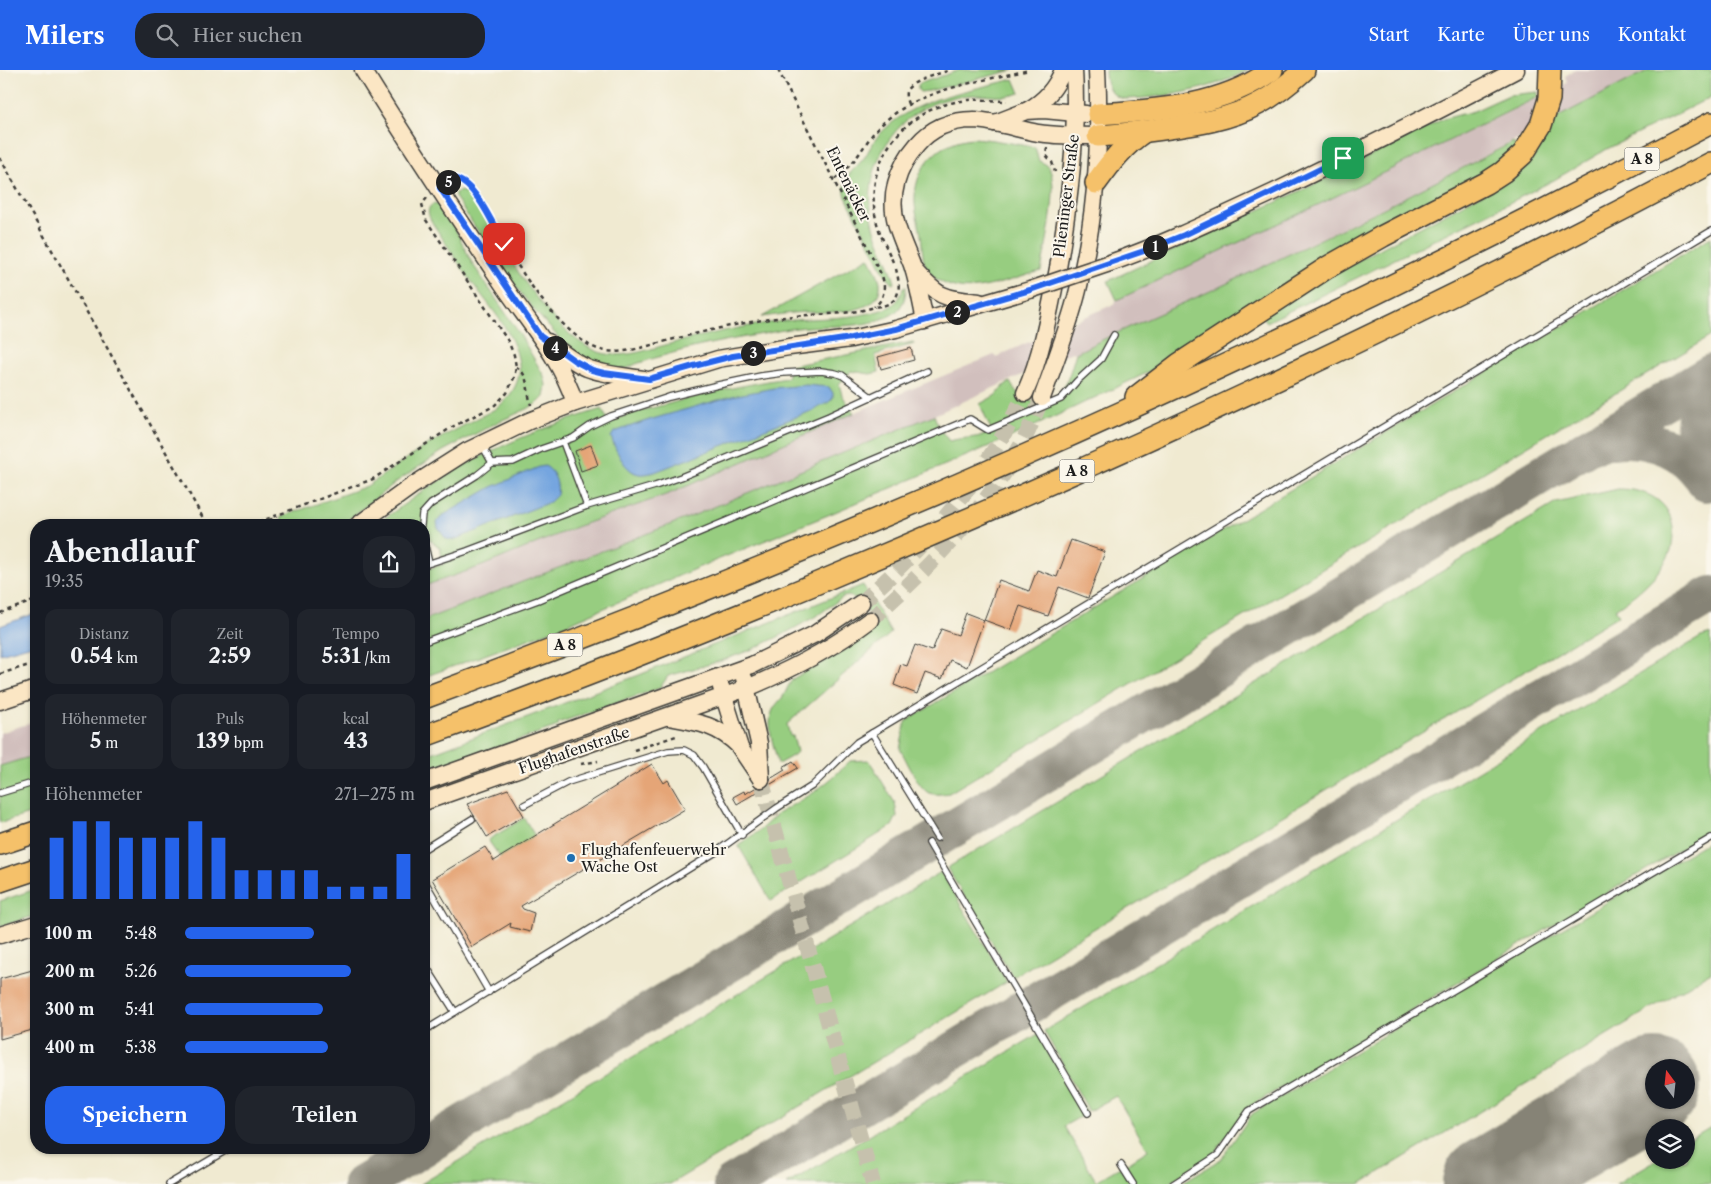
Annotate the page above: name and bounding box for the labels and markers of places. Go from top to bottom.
pin [1322,137,1364,179]
pin: 5 [436,170,460,194]
pin [483,223,525,265]
pin: 1 [1142,234,1168,260]
pin: 2 [944,300,970,324]
pin: 4 [542,336,568,360]
pin: 3 [740,340,766,366]
place label: Flughafenfeuerwehr Wache Ost [580,840,727,876]
marker: Flughafenfeuerwehr Wache Ost [565,852,577,864]

